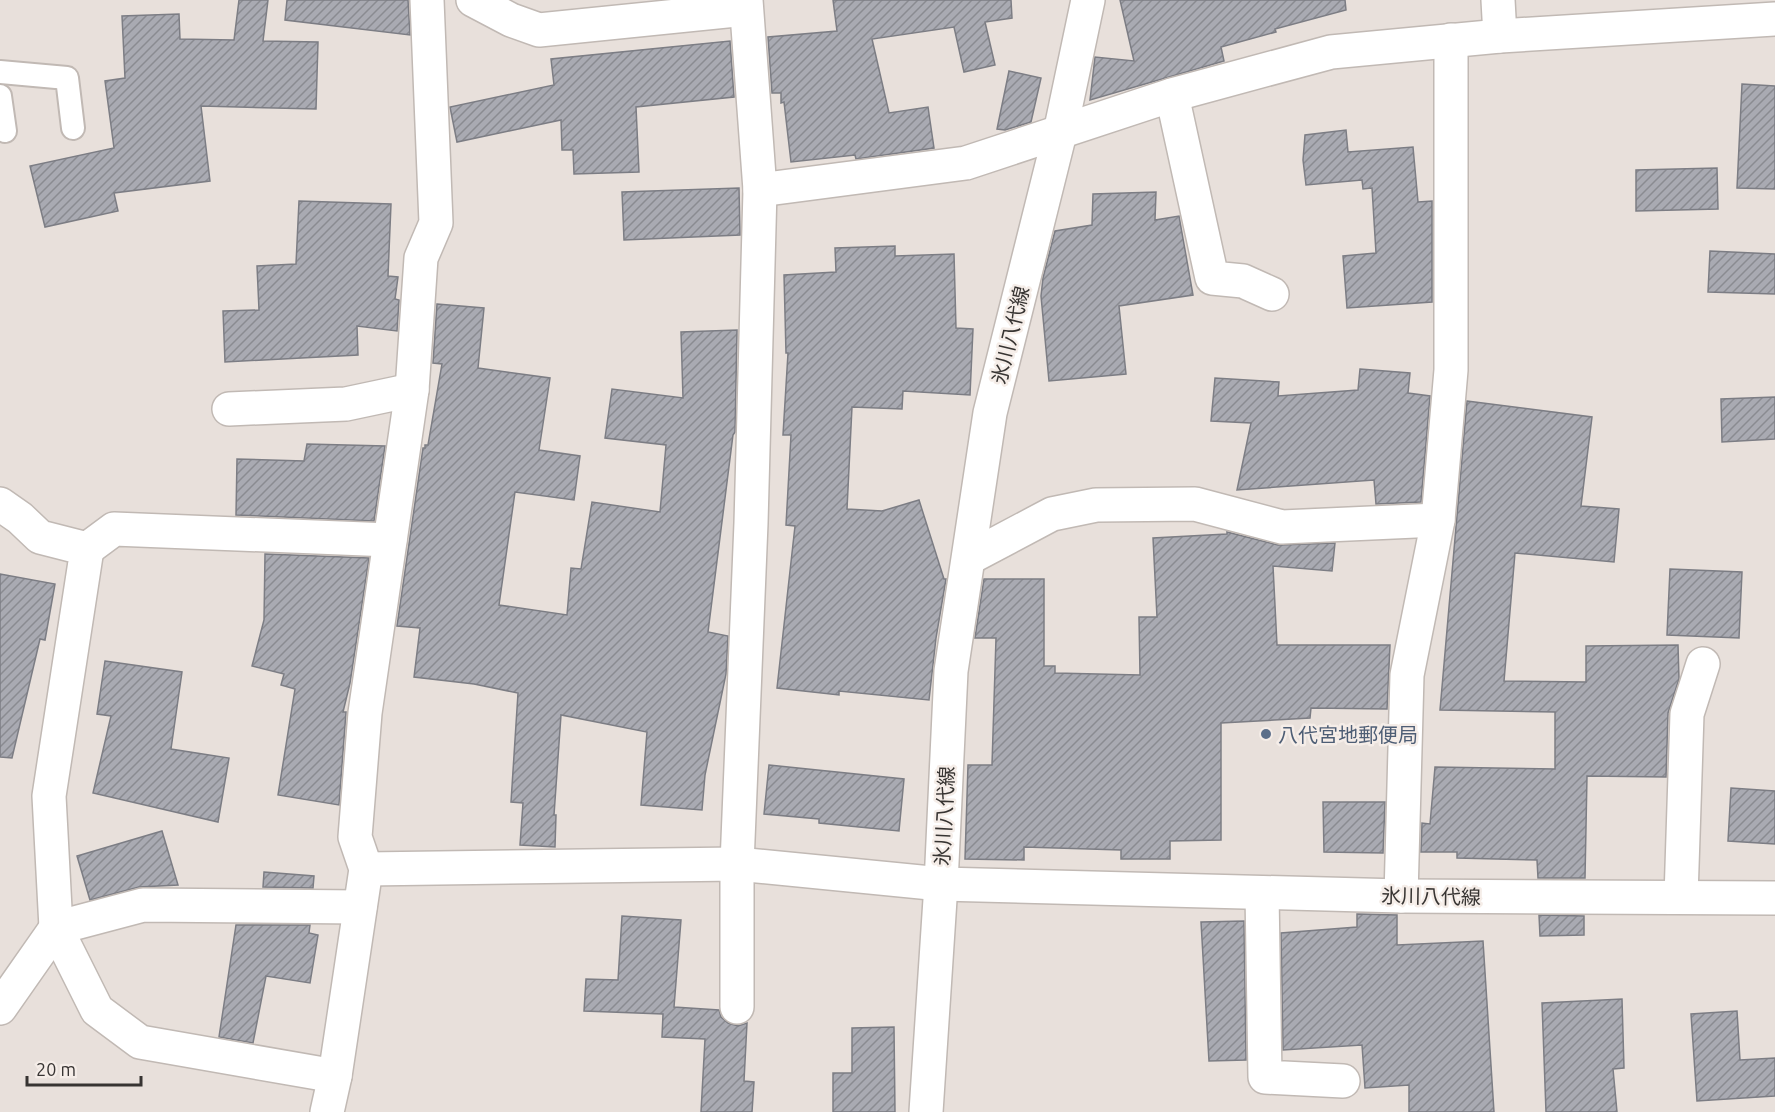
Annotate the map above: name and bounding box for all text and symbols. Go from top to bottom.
street label: 氷川八代線 [987,284,1033,386]
place label: 八代宮地郵便局 [1278,723,1418,746]
marker: 八代宮地郵便局 [1259,727,1273,741]
street label: 氷川八代線 [930,765,958,867]
street label: 氷川八代線 [1381,884,1481,908]
scale bar [27,1049,141,1087]
text: 20 m [36,1059,76,1079]

